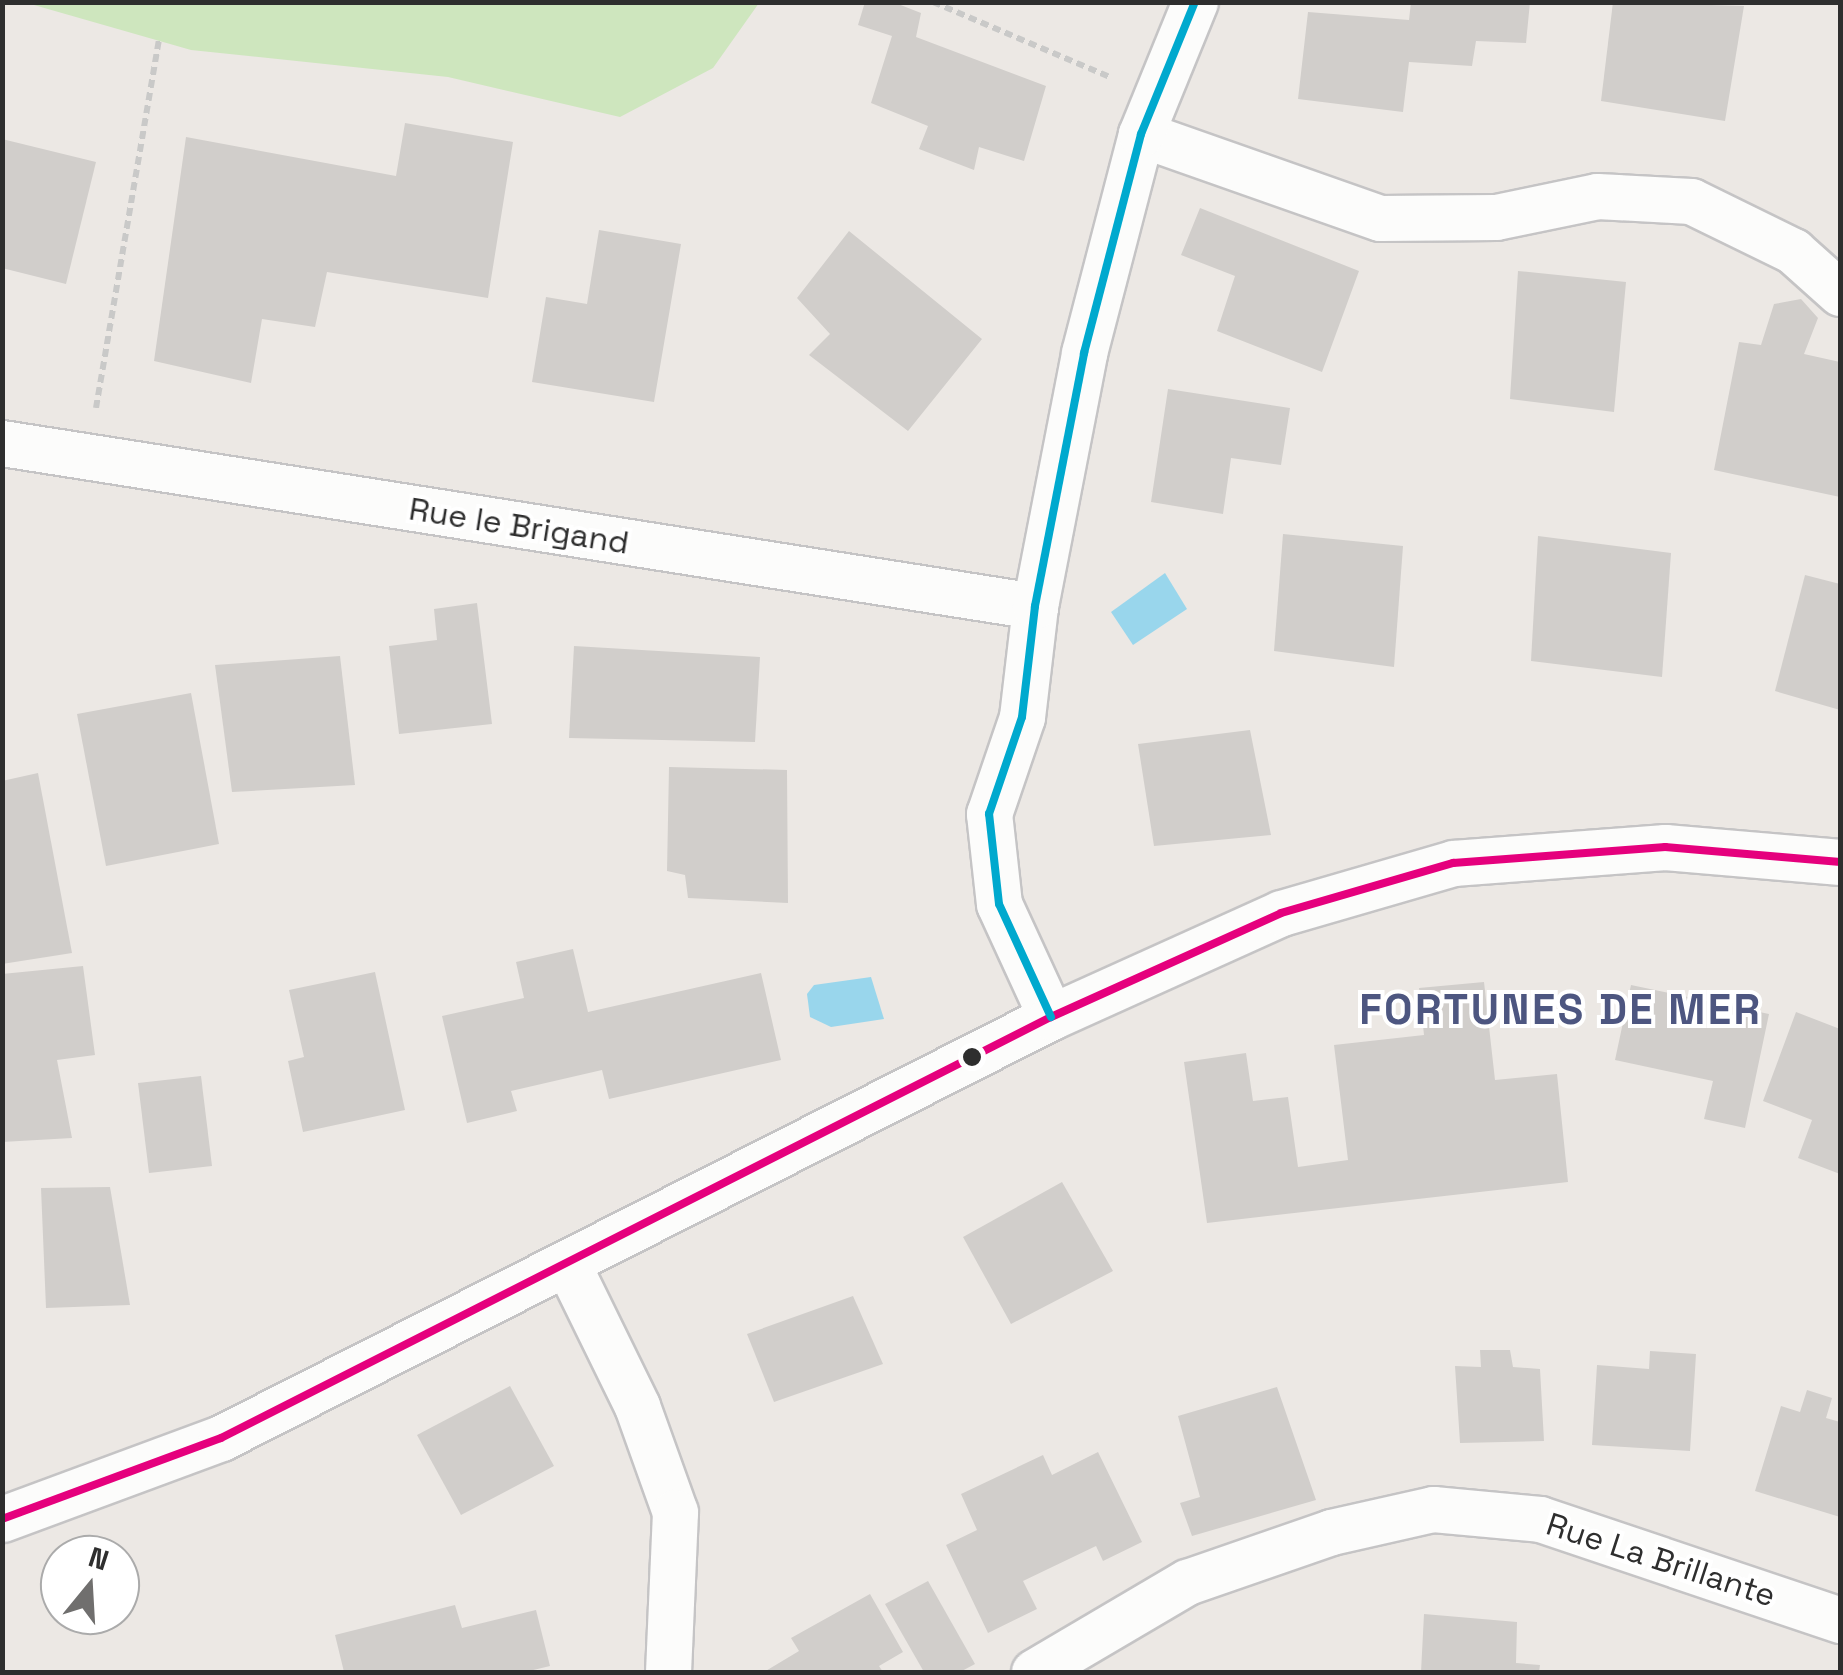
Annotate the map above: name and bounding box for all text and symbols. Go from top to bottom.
street label: Rue le Brigand [406,490,632,562]
district label: FORTUNES DE MER [1359,985,1763,1035]
unlabelled marker [962,1047,982,1067]
street label: Rue La Brillante [1542,1505,1780,1615]
north arrow [40,1535,140,1635]
text: N [84,1538,113,1578]

